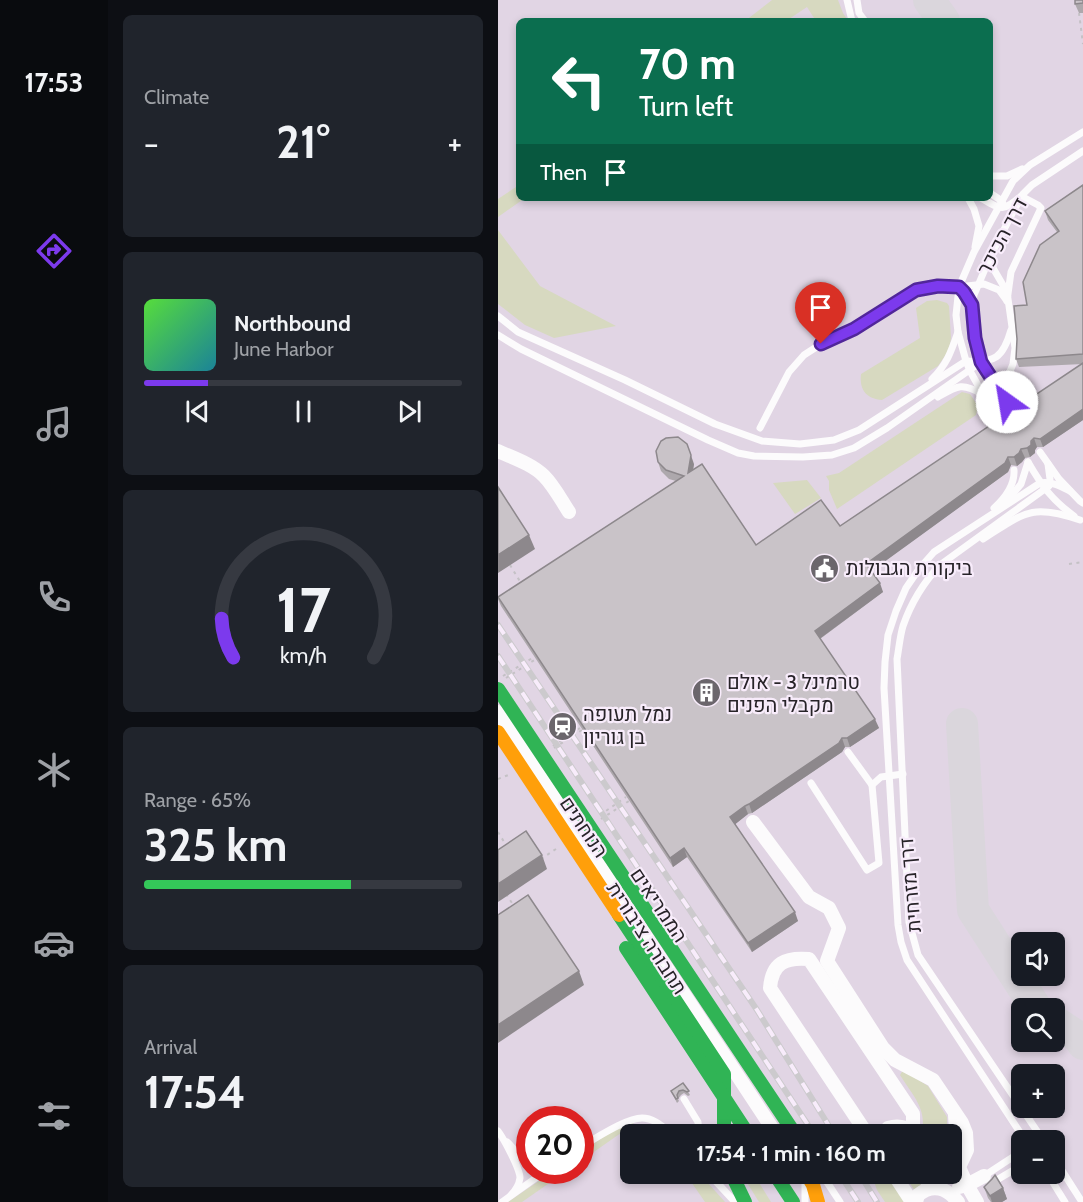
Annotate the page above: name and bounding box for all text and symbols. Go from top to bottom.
text: 70 m [639,38,736,90]
icon: left [540,42,618,120]
text: 17:53 [25,66,83,99]
text: Climate [144,85,209,109]
text: Turn left [639,90,733,123]
text: 21° [276,115,330,169]
text: − [144,123,159,163]
text: + [447,123,462,163]
icon: arrive [599,156,632,189]
text: Then [540,159,587,186]
street label: דרך הכיכר [972,193,1032,279]
icon: directions [33,230,75,272]
pin [795,282,846,344]
icon: arrive [804,291,837,324]
text: Northbound [234,310,351,337]
text: June Harbor [234,337,334,361]
position arrow [975,370,1039,434]
icon: previous [181,395,214,428]
icon: pause [287,395,320,428]
icon: next [393,395,426,428]
icon: music [33,403,75,445]
public building icon: ביקורת הגבולות [809,552,841,584]
place label: ביקורת הגבולות [846,556,973,580]
text: 17 [276,572,331,648]
icon: phone [33,576,75,618]
text: km/h [280,642,326,668]
place label: טרמינל 3 - אולם מקבלי הפנים [727,670,860,717]
building icon: טרמינל 3 - אולם מקבלי הפנים [690,677,722,709]
place label: נמל תעופה בן גוריון [583,702,672,749]
station icon: נמל תעופה בן גוריון [546,710,578,742]
icon: climate [33,749,75,791]
text: Range · 65% [144,788,251,812]
street label: הנוחתים [555,792,613,862]
text: 325 km [144,818,287,872]
street label: דרך מזרחית [894,837,926,933]
street label: הממריאים [625,863,693,947]
street label: תחבורה ציבורית [602,877,692,999]
icon: car [33,922,75,964]
map controls [1011,932,1065,1184]
button: sound [1011,932,1065,986]
button: search [1011,998,1065,1052]
text: Arrival [144,1035,197,1059]
button: + [1011,1064,1065,1118]
text: 17:54 [144,1065,246,1119]
icon: filters [33,1095,75,1137]
speed limit sign: 20 [516,1106,594,1184]
button: − [1011,1130,1065,1184]
text: 17:54 · 1 min · 160 m [696,1140,886,1167]

